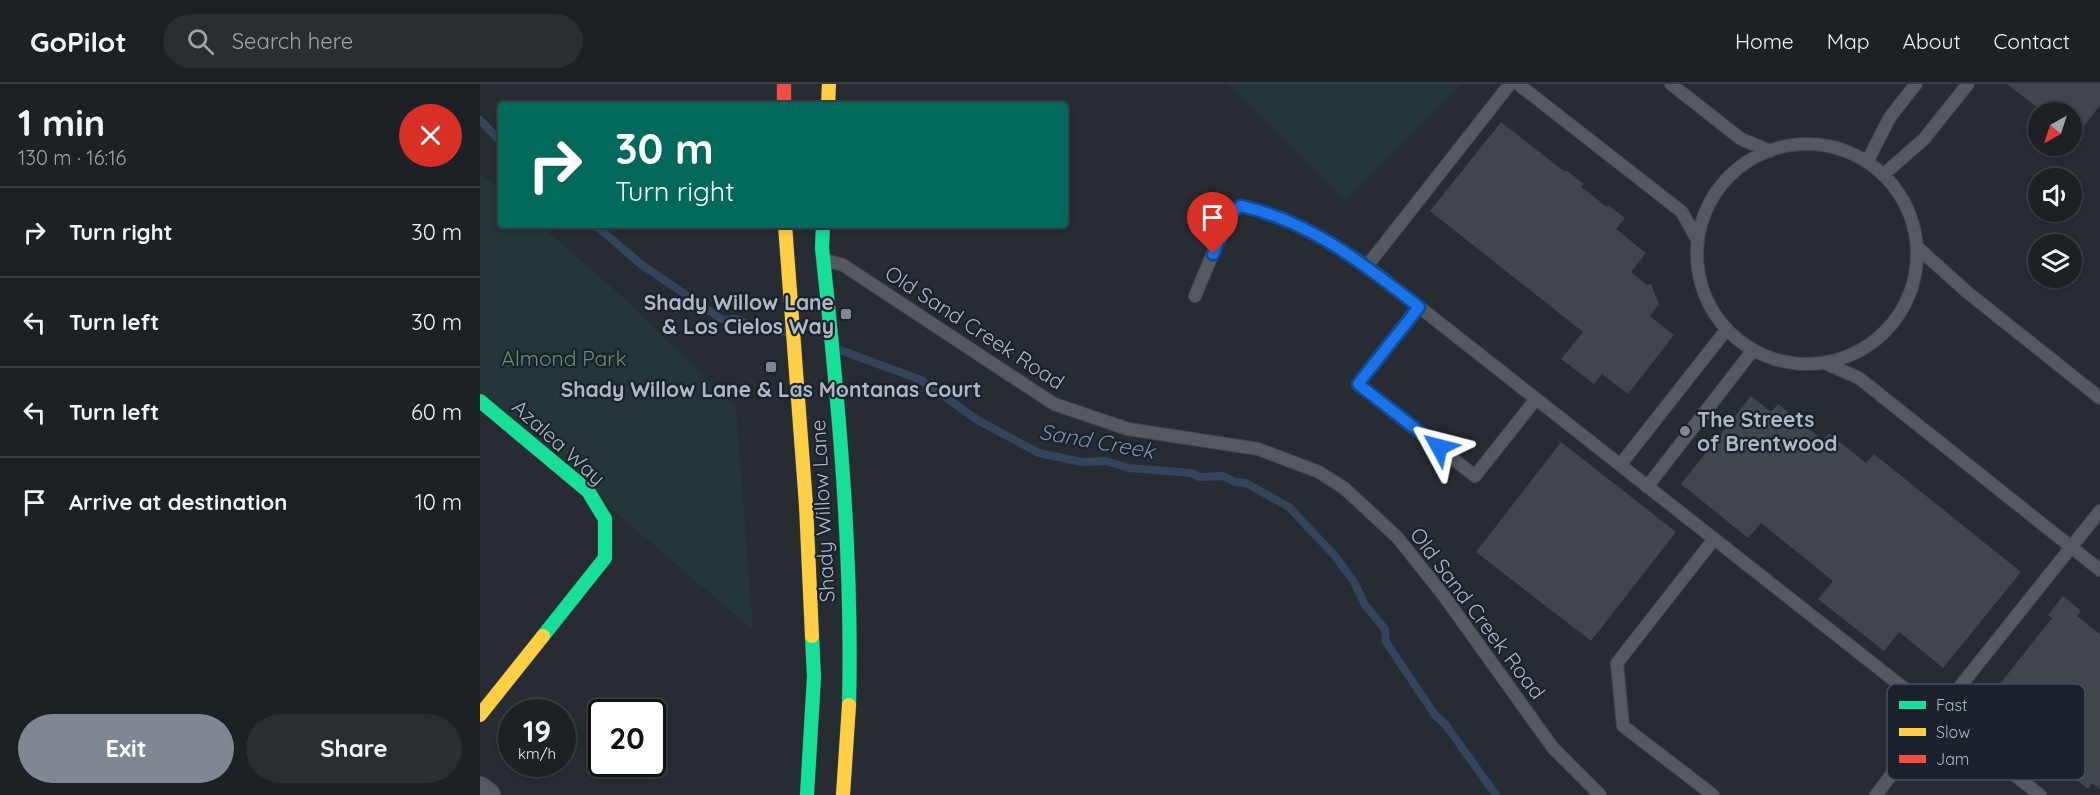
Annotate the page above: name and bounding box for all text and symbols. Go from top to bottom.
search box [163,14,583,68]
text: GoPilot [30,24,127,59]
icon: search [184,25,217,58]
text: Search here [232,27,353,55]
text: Home [1735,28,1794,54]
text: Map [1827,28,1870,54]
text: About [1903,28,1961,54]
text: Contact [1994,28,2070,54]
text: 1 min [18,100,105,145]
north arrow [2028,102,2082,156]
map controls [2028,102,2082,288]
button: close [399,104,462,167]
text: 30 m [615,122,714,175]
icon: right [516,126,594,204]
text: 130 m · 16:16 [18,145,126,170]
button: sound [2028,168,2082,222]
text: Turn right [615,174,734,208]
pin [1187,192,1238,254]
icon: arrive [1196,201,1229,234]
icon: right [18,216,51,249]
text: Turn right [69,218,173,246]
text: 30 m [411,218,462,246]
button: layers [2028,234,2082,288]
street label: Old Sand Creek Road [881,259,1069,395]
place label: Shady Willow Lane & Los Cielos Way [644,289,834,339]
icon: left [18,306,51,339]
marker: Shady Willow Lane & Los Cielos Way [839,307,853,321]
text: Turn left [69,308,159,336]
text: 30 m [411,308,462,336]
park label: Almond Park [501,345,627,371]
marker: Shady Willow Lane & Las Montanas Court [764,360,778,374]
place label: Shady Willow Lane & Las Montanas Court [561,376,981,402]
street label: Azalea Way [507,393,611,491]
icon: left [18,396,51,429]
text: Turn left [69,398,159,426]
text: 60 m [411,398,462,426]
place label: The Streets of Brentwood [1697,406,1837,456]
position arrow [1407,415,1471,479]
water label: Sand Creek [1037,417,1159,465]
street label: Shady Willow Lane [804,419,840,603]
marker: The Streets of Brentwood [1678,424,1692,438]
icon: arrive [18,486,51,519]
text: Arrive at destination [69,488,287,516]
text: 10 m [415,488,462,516]
street label: Old Sand Creek Road [1405,522,1551,704]
legend [1887,684,2085,780]
text: Fast [1936,695,1967,715]
speed limit sign: 20 [588,699,666,777]
text: 19 [523,712,551,750]
button: Exit [18,714,234,783]
button: Share [246,714,462,783]
text: Slow [1936,722,1970,742]
text: km/h [518,744,556,763]
text: Jam [1936,749,1969,769]

